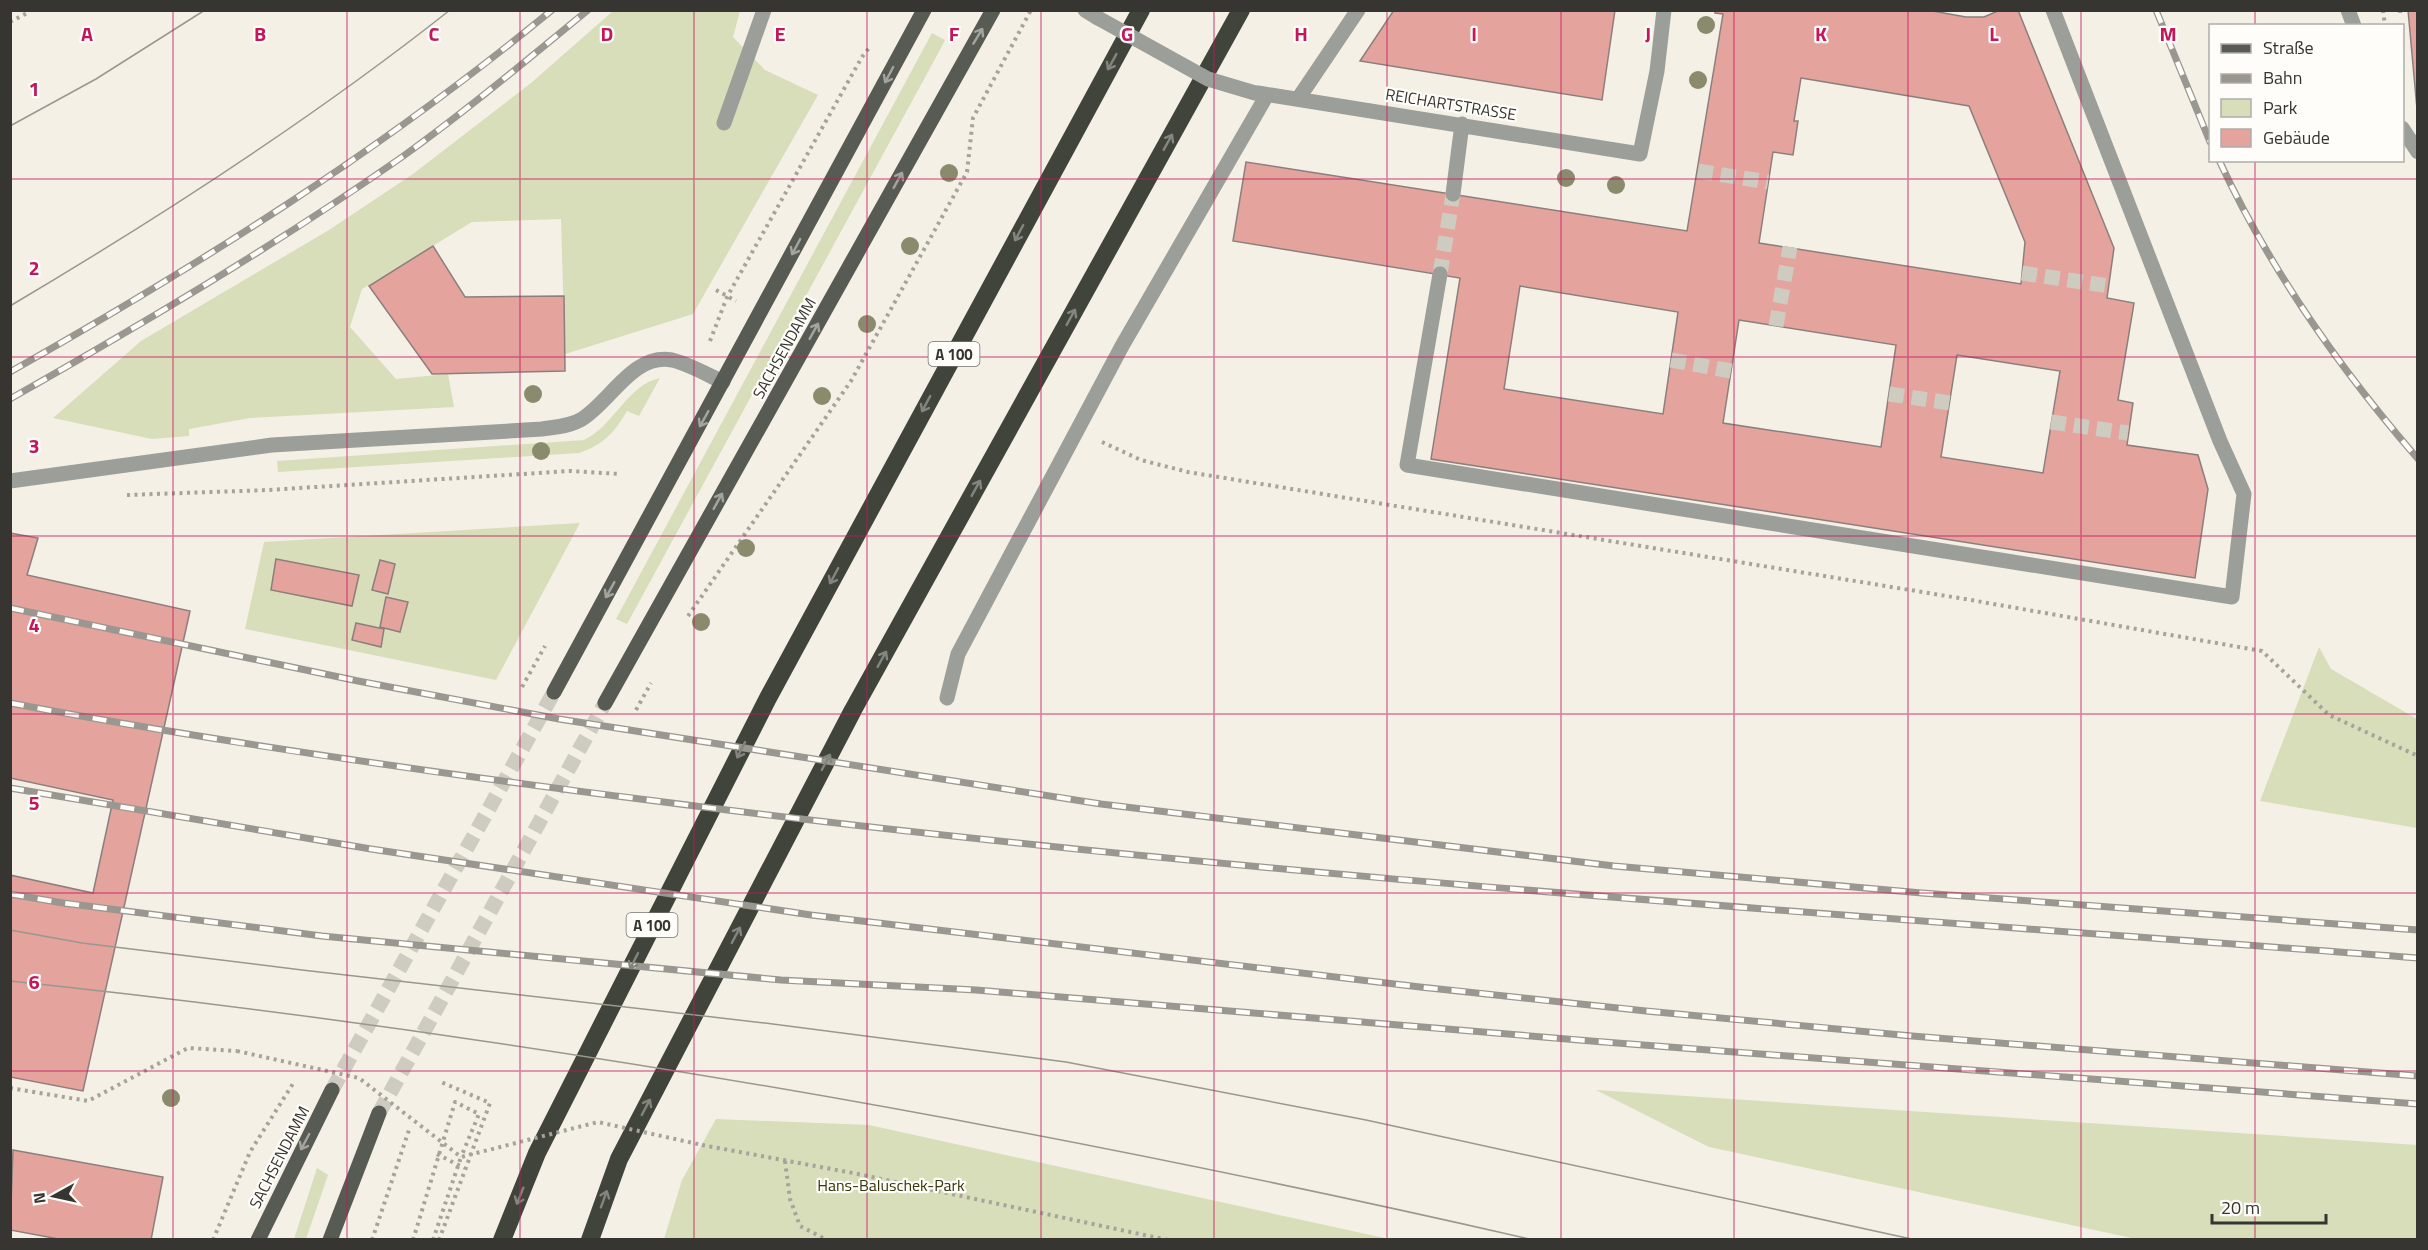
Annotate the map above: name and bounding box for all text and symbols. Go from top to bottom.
text: A [81,18,93,49]
text: B [254,18,266,49]
text: C [429,18,440,49]
text: D [601,18,613,49]
text: E [774,18,786,49]
text: F [949,18,960,49]
text: G [1121,18,1133,49]
text: H [1294,18,1308,49]
text: I [1471,18,1477,49]
text: J [1645,18,1651,49]
text: K [1815,18,1827,49]
text: L [1989,18,1999,49]
text: M [2159,18,2177,49]
legend [2209,24,2404,162]
one-way arrow [973,28,985,45]
text: Straße [2263,34,2314,61]
one-way arrow [1106,53,1118,70]
text: Bahn [2263,64,2302,91]
one-way arrow [883,66,894,84]
text: 1 [28,73,40,104]
street label: REICHARTSTRASSE [1384,82,1518,126]
text: Park [2263,94,2298,121]
text: Gebäude [2263,124,2330,151]
one-way arrow [1162,134,1174,151]
one-way arrow [892,172,904,189]
one-way arrow [1013,224,1025,241]
one-way arrow [790,238,802,255]
text: 2 [28,252,40,283]
street label: SACHSENDAMM [746,293,822,403]
one-way arrow [1066,309,1077,327]
one-way arrow [808,323,820,340]
road number: A 100 [928,342,980,366]
one-way arrow [920,395,931,413]
one-way arrow [698,410,710,427]
text: 3 [28,430,40,461]
one-way arrow [970,480,982,497]
one-way arrow [712,493,724,510]
one-way arrow [828,567,840,584]
one-way arrow [604,580,615,598]
text: 4 [28,609,40,640]
one-way arrow [877,650,888,668]
one-way arrow [735,741,747,759]
one-way arrow [821,753,832,771]
text: 5 [28,787,40,818]
road number: A 100 [626,913,678,937]
one-way arrow [731,926,742,944]
one-way arrow [628,952,639,970]
text: 6 [28,966,40,997]
one-way arrow [640,1099,652,1117]
street label: SACHSENDAMM [243,1102,315,1212]
one-way arrow [299,1133,310,1151]
north arrow [24,1166,84,1226]
park label: Hans-Baluschek-Park [817,1173,965,1197]
one-way arrow [514,1186,525,1205]
scale bar [2212,1187,2326,1225]
one-way arrow [600,1190,611,1209]
text: N [26,1191,52,1205]
text: 20 m [2221,1194,2260,1221]

